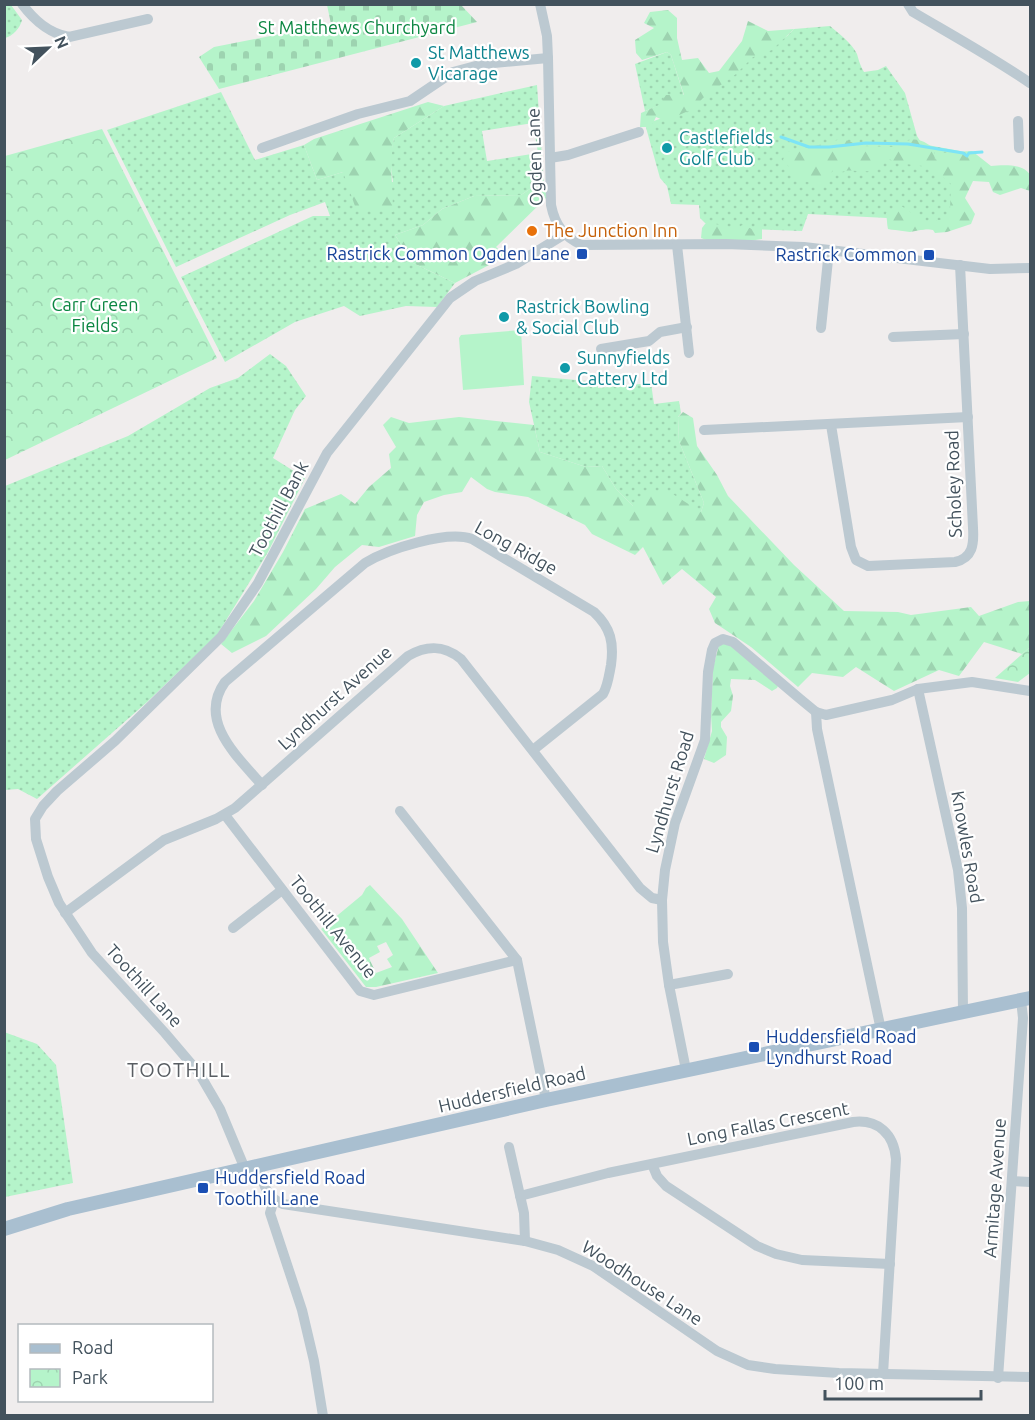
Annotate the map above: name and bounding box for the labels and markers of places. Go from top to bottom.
place label: St Matthews Vicarage [428,42,530,83]
marker: St Matthews Vicarage [409,56,423,70]
place label: Castlefields Golf Club [679,127,773,168]
marker: Castlefields Golf Club [660,141,674,155]
place label: The Junction Inn [544,220,678,240]
marker: The Junction Inn [525,224,539,238]
place label: Rastrick Common Ogden Lane [327,243,570,263]
place label: Rastrick Common [775,244,917,264]
marker: Rastrick Common Ogden Lane [575,247,589,261]
marker: Rastrick Common [922,248,936,262]
place label: Rastrick Bowling & Social Club [516,296,650,337]
marker: Rastrick Bowling & Social Club [497,310,511,324]
place label: Sunnyfields Cattery Ltd [577,347,670,388]
marker: Sunnyfields Cattery Ltd [558,361,572,375]
place label: Huddersfield Road Lyndhurst Road [766,1026,916,1067]
marker: Huddersfield Road Lyndhurst Road [747,1040,761,1054]
place label: Huddersfield Road Toothill Lane [215,1167,365,1208]
marker: Huddersfield Road Toothill Lane [196,1181,210,1195]

